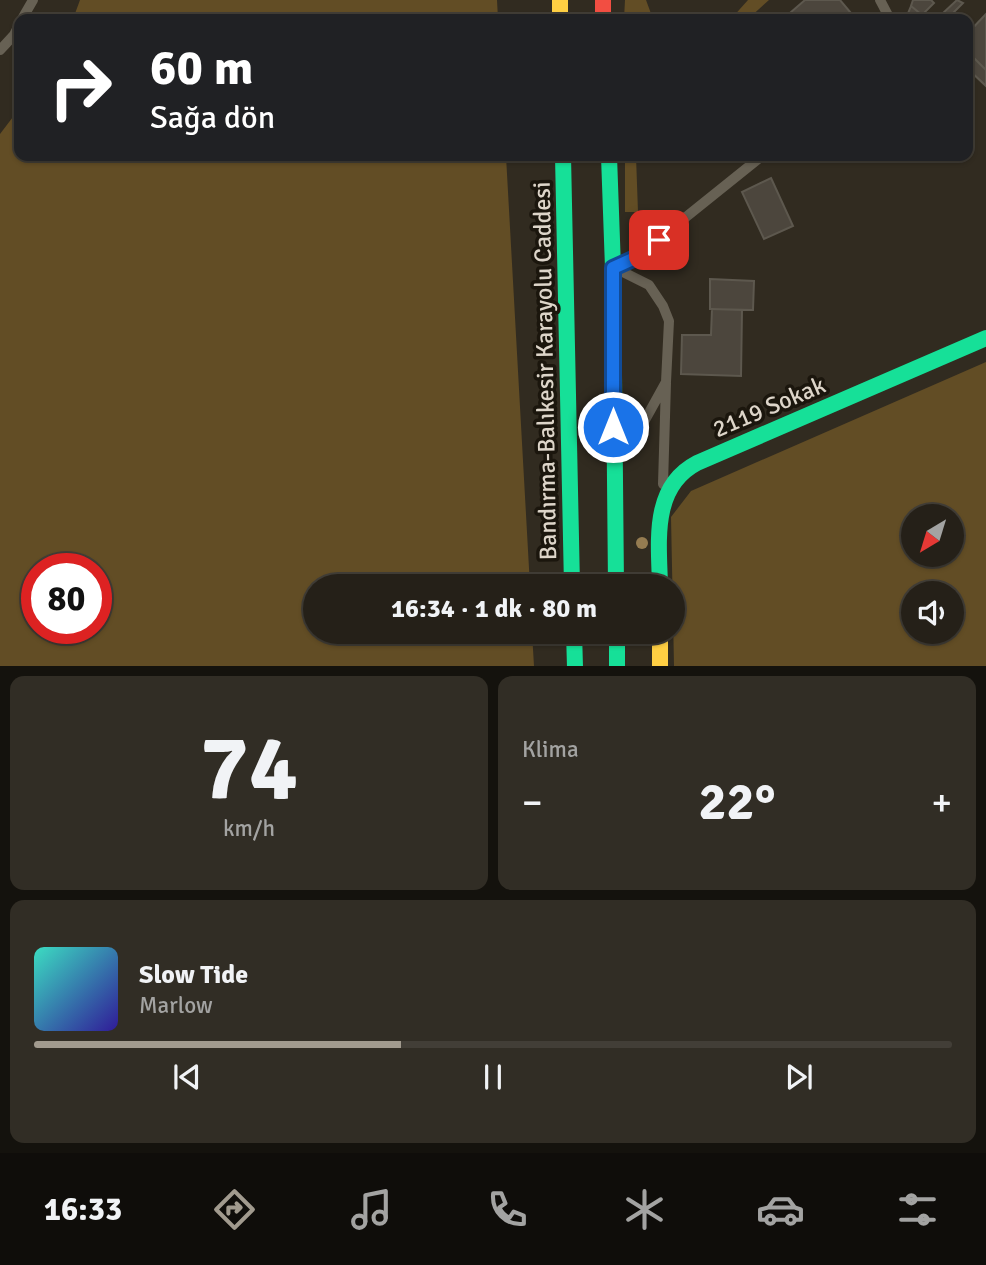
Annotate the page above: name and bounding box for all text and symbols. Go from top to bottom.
text: 60 m [150,38,253,98]
icon: right [35,42,126,133]
text: Sağa dön [150,98,275,137]
street label: Bandırma-Balıkesir Karayolu Caddesi [527,181,563,561]
pin [629,210,689,270]
icon: arrive [640,221,678,259]
street label: 2119 Sokak [708,370,830,444]
position arrow [576,390,650,464]
north arrow [901,504,964,567]
map controls [901,504,964,644]
speed limit sign: 80 [21,553,112,644]
button: sound [901,581,964,644]
text: 16:34 · 1 dk · 80 m [391,593,597,625]
text: 74 [200,712,298,825]
text: Klima [522,735,579,764]
text: 22° [699,770,775,834]
text: − [522,779,543,826]
text: + [931,779,952,826]
text: km/h [223,814,275,843]
text: Slow Tide [139,959,248,991]
text: Marlow [139,991,213,1020]
icon: previous [168,1058,206,1096]
icon: pause [474,1058,512,1096]
icon: next [780,1058,818,1096]
icon: directions [210,1185,259,1234]
icon: music [347,1185,396,1234]
icon: phone [483,1185,532,1234]
icon: climate [620,1185,669,1234]
icon: car [756,1185,805,1234]
icon: filters [893,1185,942,1234]
text: 16:33 [44,1190,122,1229]

